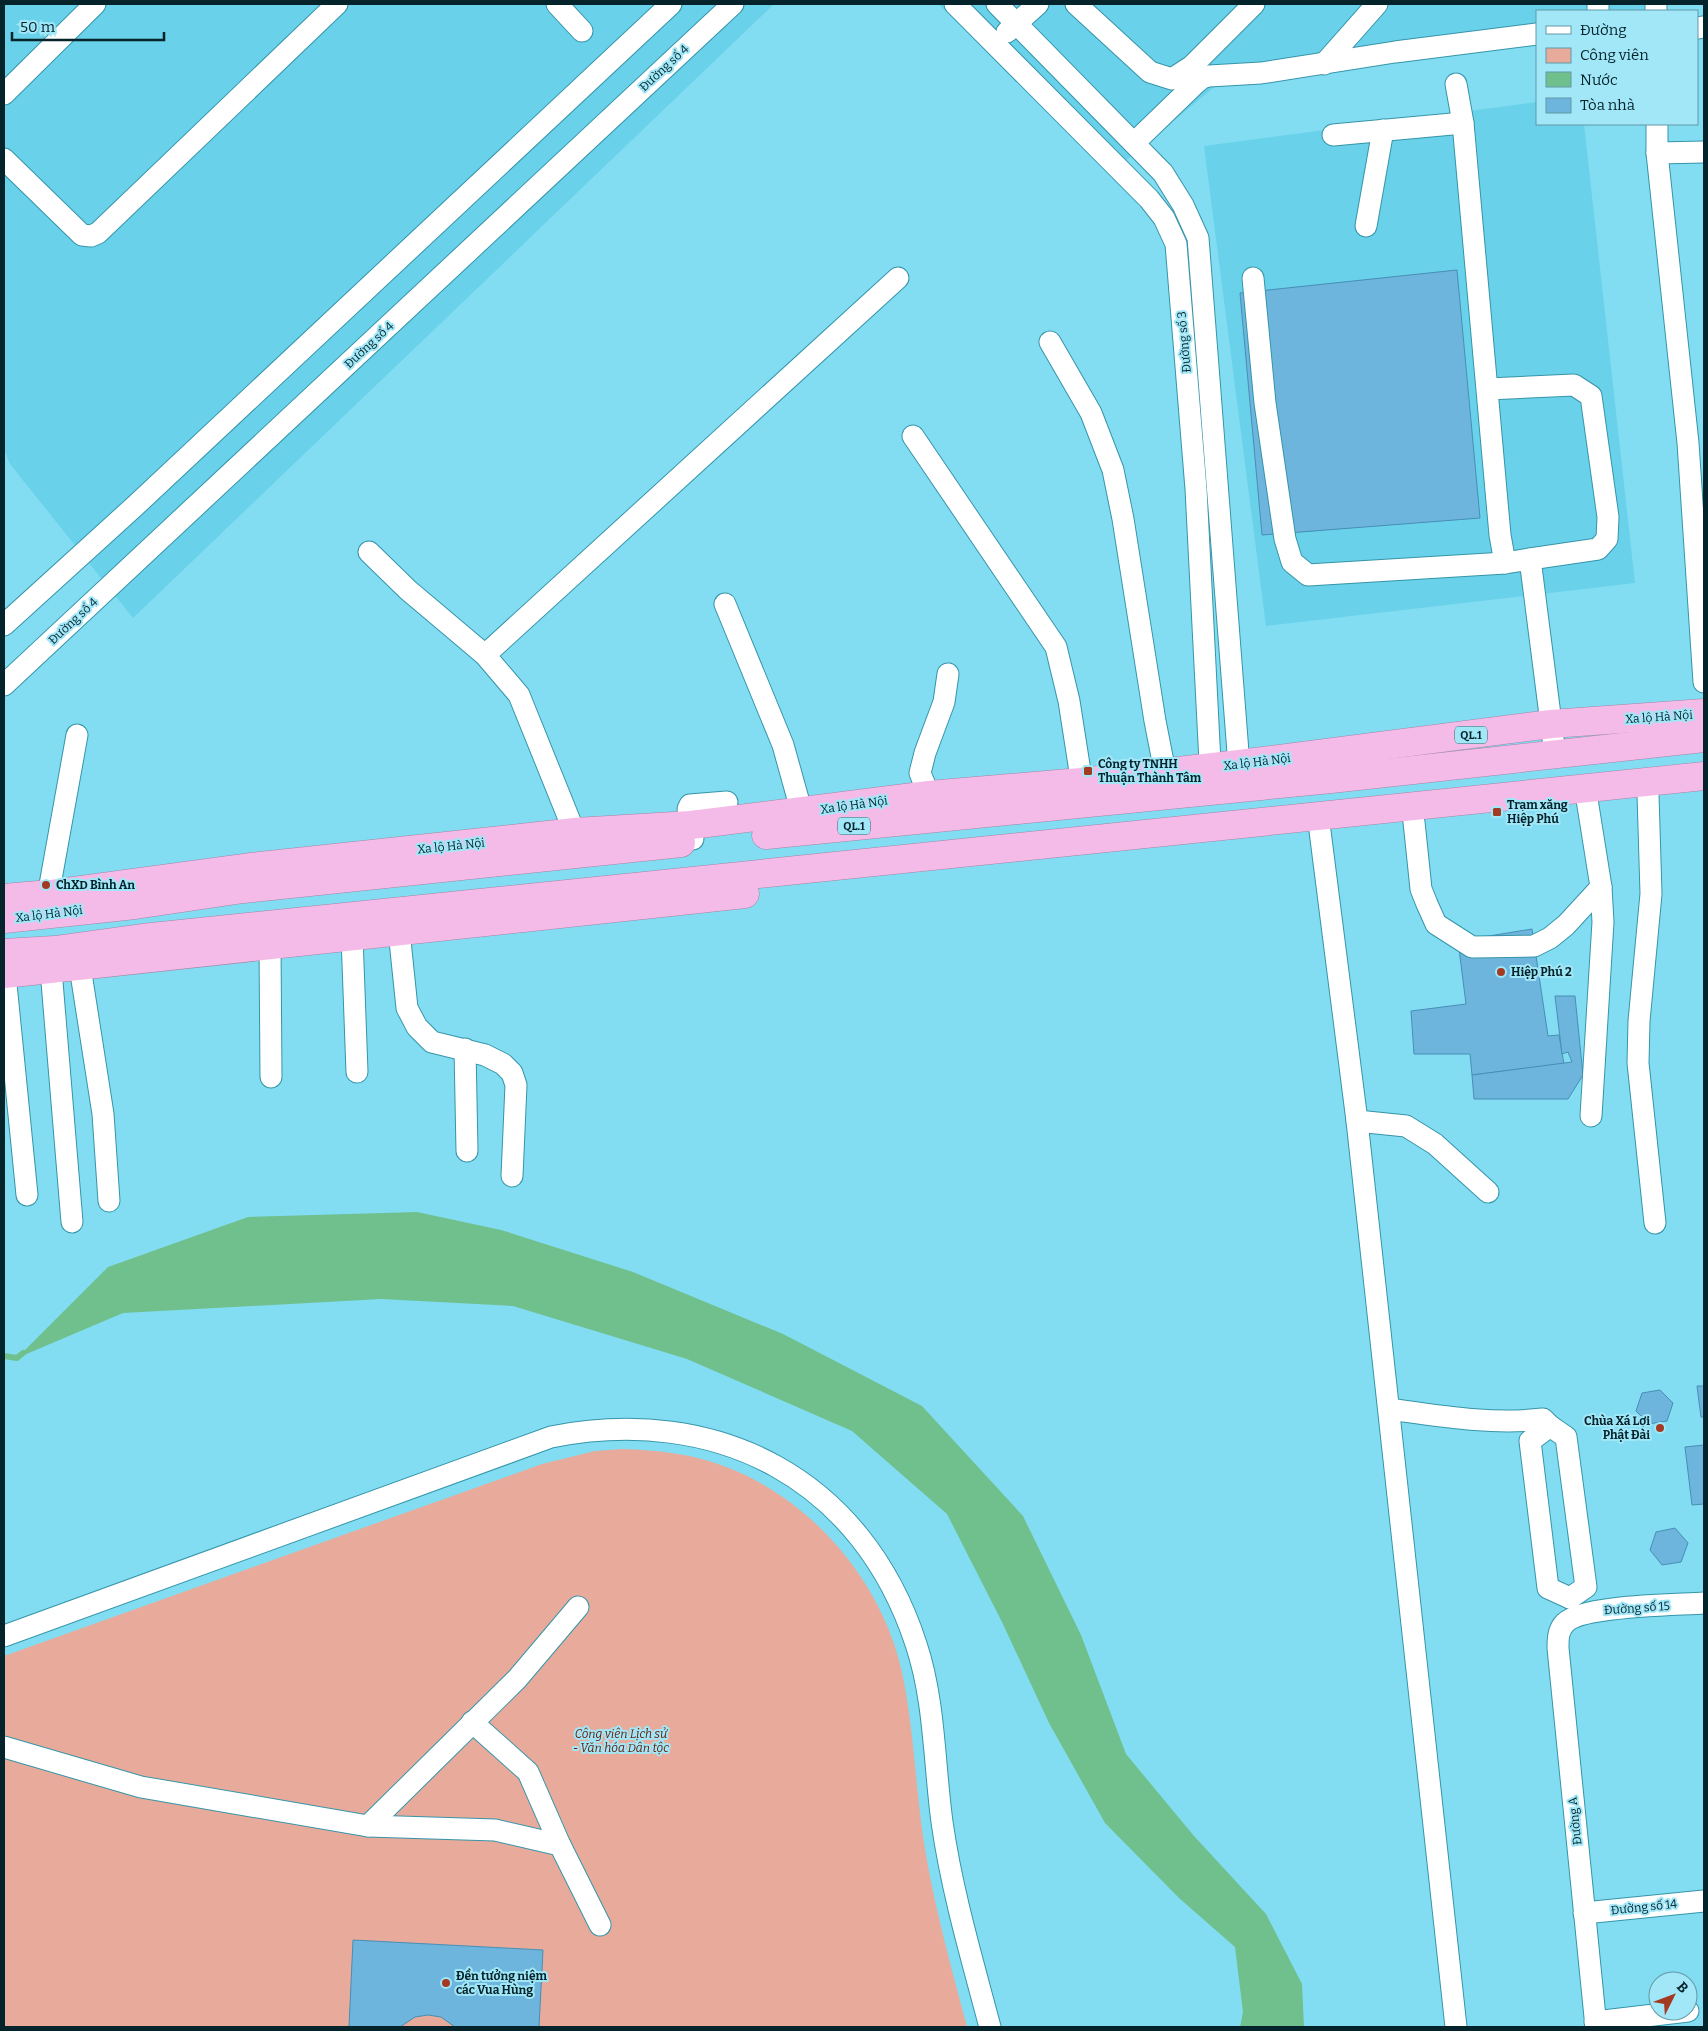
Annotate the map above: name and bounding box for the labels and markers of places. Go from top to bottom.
place label: Công ty TNHH Thuận Thành Tâm [1098,757,1202,785]
marker: Công ty TNHH Thuận Thành Tâm [1082,765,1094,777]
place label: Trạm xăng Hiệp Phú [1507,798,1568,826]
marker: Trạm xăng Hiệp Phú [1491,806,1503,818]
place label: ChXD Bình An [56,878,135,892]
marker: ChXD Bình An [40,879,52,891]
place label: Hiệp Phú 2 [1511,965,1572,979]
marker: Hiệp Phú 2 [1495,966,1507,978]
place label: Chùa Xá Lợi Phật Đài [1584,1414,1650,1442]
marker: Chùa Xá Lợi Phật Đài [1654,1422,1666,1434]
place label: Đền tưởng niệm các Vua Hùng [456,1968,547,1997]
marker: Đền tưởng niệm các Vua Hùng [440,1977,452,1989]

